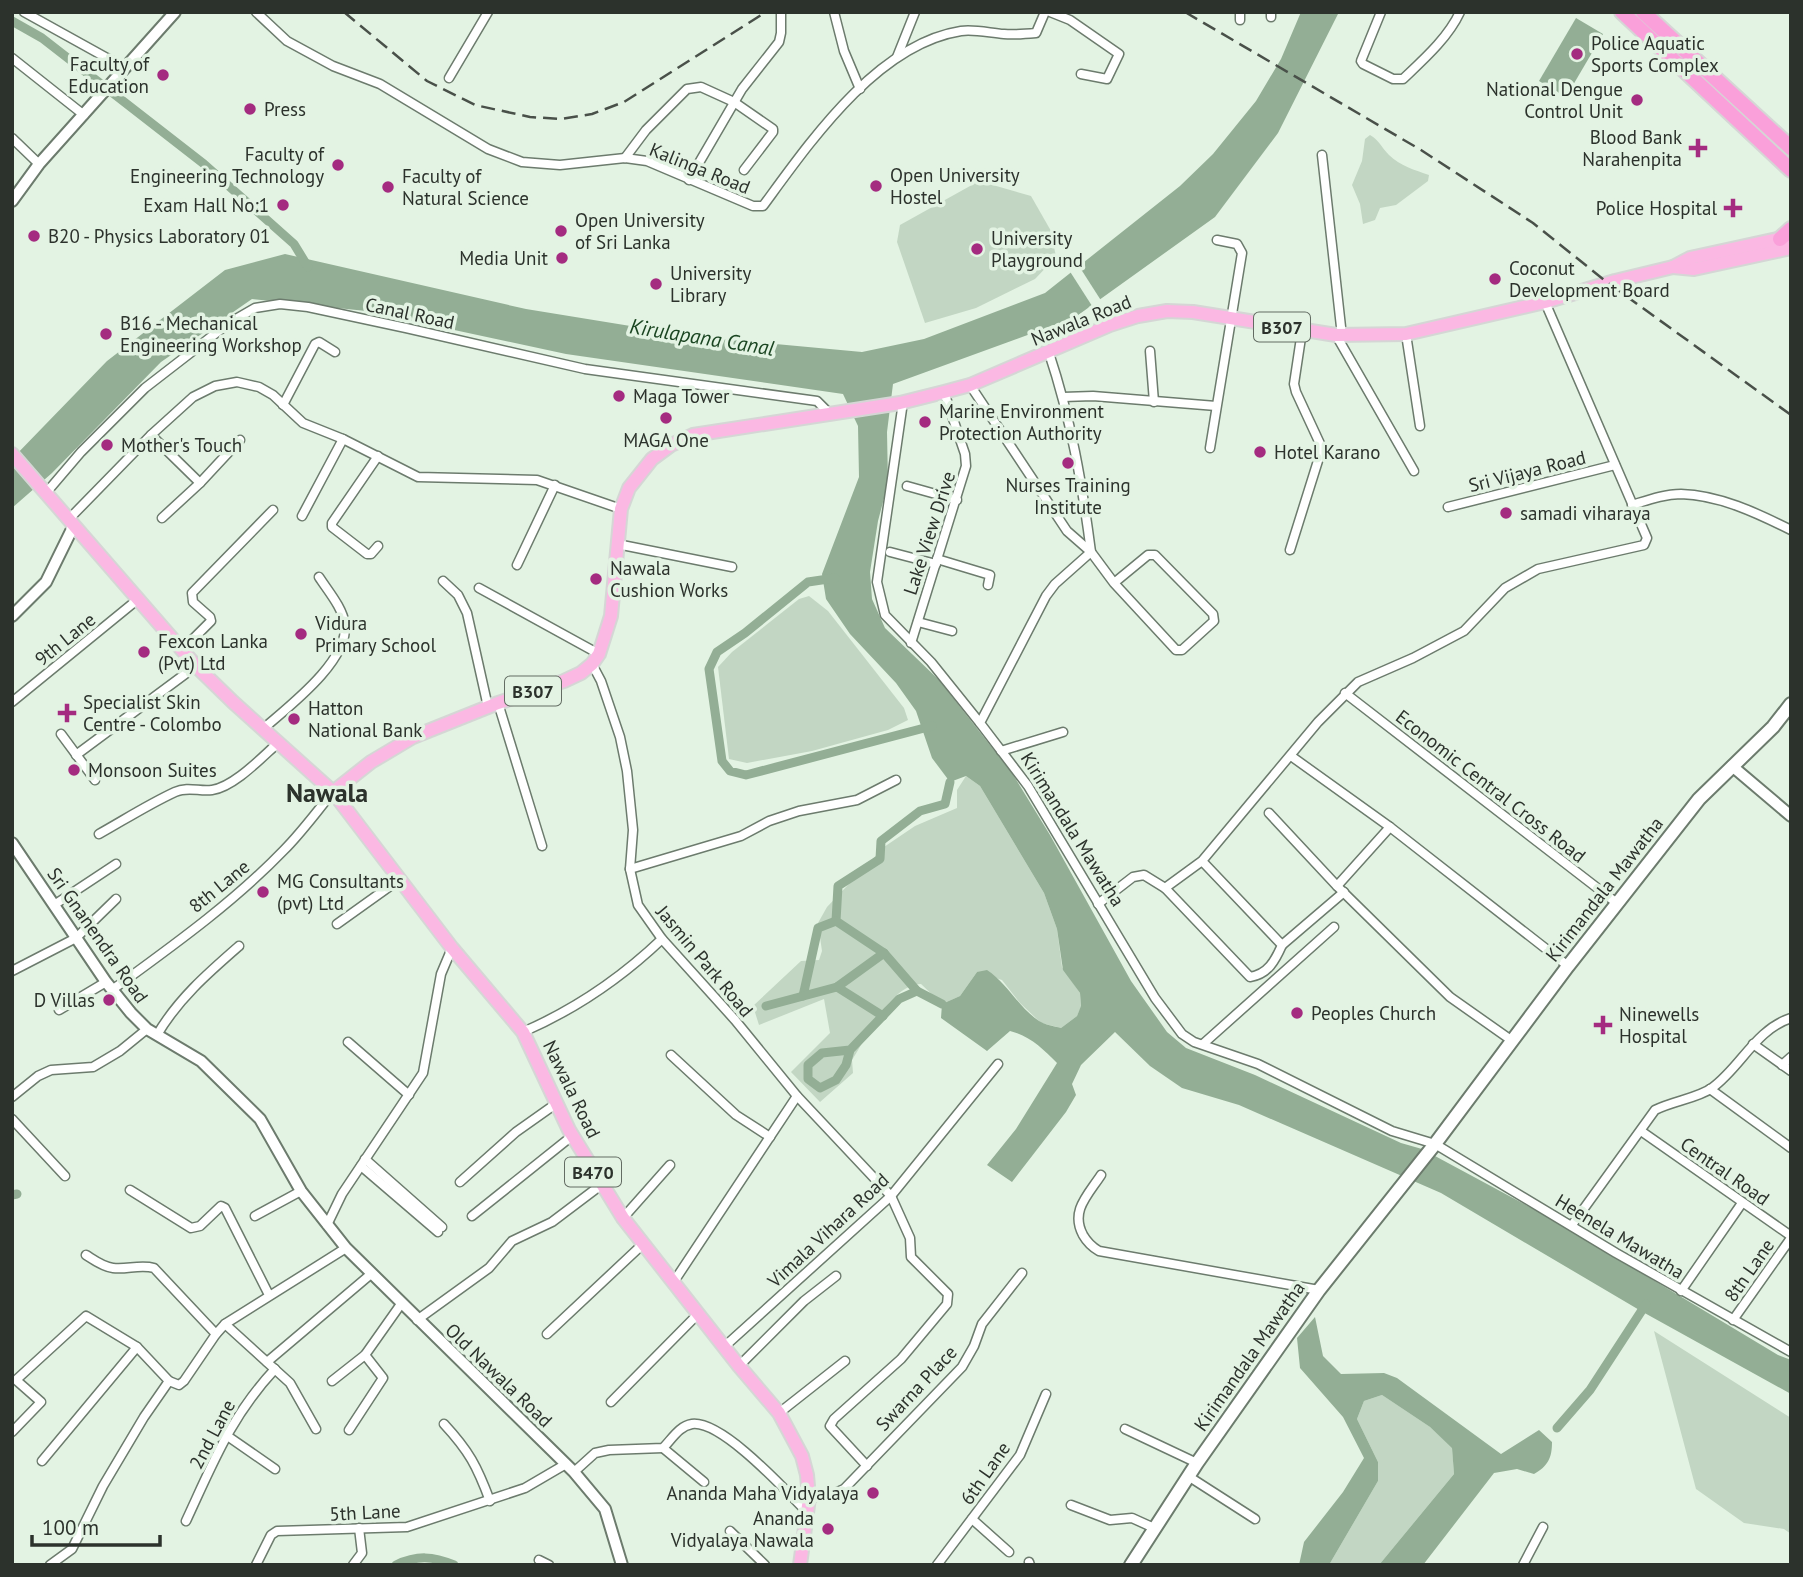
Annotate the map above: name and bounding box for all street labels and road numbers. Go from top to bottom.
street label: Kalinga Road [646,137,754,199]
street label: Nawala Road [1027,289,1135,351]
street label: Canal Road [363,292,457,334]
road number: B307 [1254,312,1310,342]
street label: Sri Vijaya Road [1466,445,1588,497]
street label: Lake View Drive [898,468,960,598]
street label: 9th Lane [30,607,100,671]
road number: B307 [505,676,561,706]
street label: Economic Central Cross Road [1391,704,1591,868]
street label: Kirimandala Mawatha [1016,747,1130,911]
street label: Kirimandala Mawatha [1540,812,1668,966]
street label: 8th Lane [184,854,254,918]
street label: Sri Gnanendra Road [42,863,154,1007]
street label: Jasmin Park Road [651,899,759,1022]
street label: Nawala Road [538,1036,606,1142]
street label: Central Road [1676,1132,1774,1210]
road number: B470 [565,1157,621,1186]
street label: Vimala Vihara Road [762,1168,894,1293]
street label: Heenela Mawatha [1551,1188,1689,1284]
street label: 8th Lane [1719,1234,1779,1306]
street label: Kirimandala Mawatha [1188,1277,1310,1435]
street label: Old Nawala Road [440,1318,558,1432]
street label: Swarna Place [870,1340,962,1436]
street label: 2nd Lane [184,1395,240,1473]
street label: 6th Lane [955,1437,1015,1509]
street label: 5th Lane [329,1498,401,1526]

